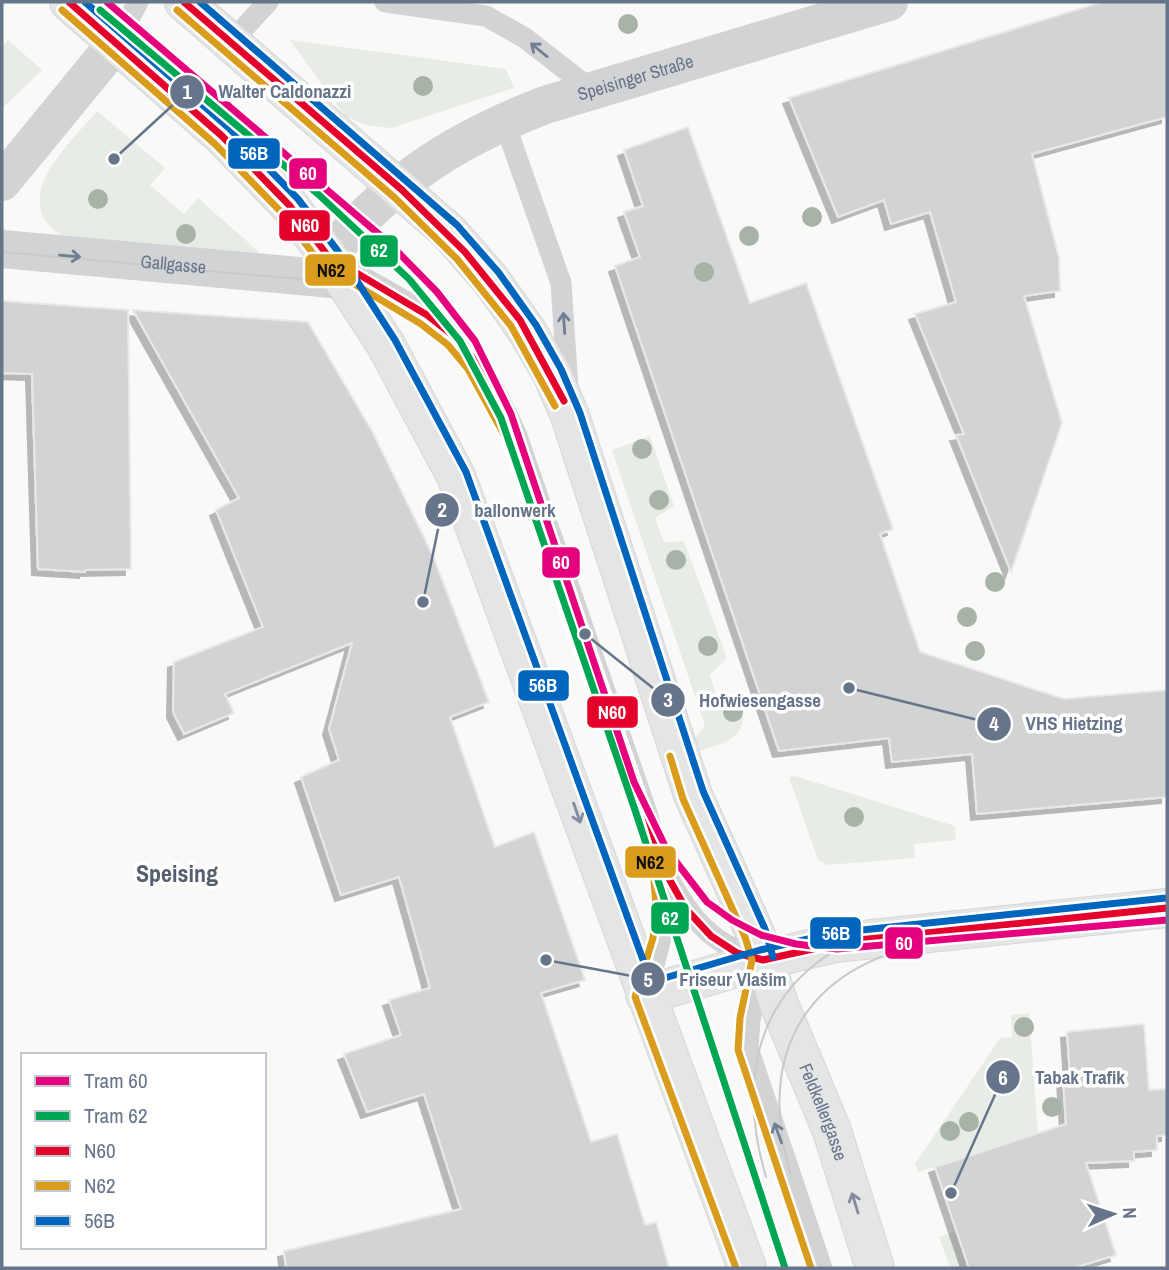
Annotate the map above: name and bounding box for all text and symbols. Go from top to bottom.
one-way arrow [530,42,548,58]
street label: Speisinger Straße [574,48,696,107]
callout: Walter Caldonazzi [169,72,365,112]
text: 1 [182,77,192,106]
text: Walter Caldonazzi [219,78,351,104]
line badge: 56B [227,137,281,170]
text: 56B [240,140,268,166]
line badge: 60 [288,157,328,190]
text: 60 [299,160,317,186]
line badge: N60 [278,209,331,242]
text: N60 [291,212,320,238]
line badge: 62 [359,234,399,268]
text: 62 [370,237,388,263]
one-way arrow [58,249,81,262]
street label: Gallgasse [139,249,207,279]
line badge: N62 [304,253,357,287]
text: N62 [317,257,346,283]
one-way arrow [557,312,570,335]
callout: ballonwerk [425,490,569,530]
text: 2 [437,495,447,524]
text: ballonwerk [474,497,556,523]
line badge: 60 [541,546,581,579]
text: 60 [552,549,570,575]
line badge: 56B [517,669,570,702]
text: 56B [529,672,557,698]
callout: Hofwiesengasse [650,680,835,720]
text: 3 [663,685,673,714]
text: Hofwiesengasse [699,687,821,713]
line badge: N60 [586,695,639,729]
text: N60 [598,699,627,725]
callout: VHS Hietzing [977,704,1137,744]
text: 4 [989,709,999,738]
text: VHS Hietzing [1026,710,1123,736]
one-way arrow [572,801,584,823]
line badge: N62 [624,845,677,879]
text: N62 [636,849,665,875]
district label: Speising [136,857,218,889]
line badge: 62 [650,901,690,935]
text: 62 [661,905,679,931]
line badge: 56B [809,916,862,950]
text: 56B [822,920,850,946]
line badge: 60 [884,926,924,960]
text: 60 [895,930,913,956]
callout: Friseur Vlašim [630,959,801,999]
text: 5 [643,965,653,994]
text: Friseur Vlašim [679,966,787,992]
legend [21,1053,266,1249]
callout: Tabak Trafik [986,1057,1139,1097]
street label: Feldkellergasse [793,1059,854,1164]
text: 6 [998,1063,1008,1092]
text: Tabak Trafik [1035,1064,1125,1090]
text: Tram 60 [84,1066,147,1095]
text: Tram 62 [84,1101,147,1130]
one-way arrow [771,1123,783,1145]
text: N60 [84,1136,116,1165]
text: N62 [84,1171,116,1200]
north arrow [1078,1179,1148,1249]
one-way arrow [847,1192,860,1214]
text: 56B [84,1206,115,1235]
text: N [1117,1207,1143,1219]

